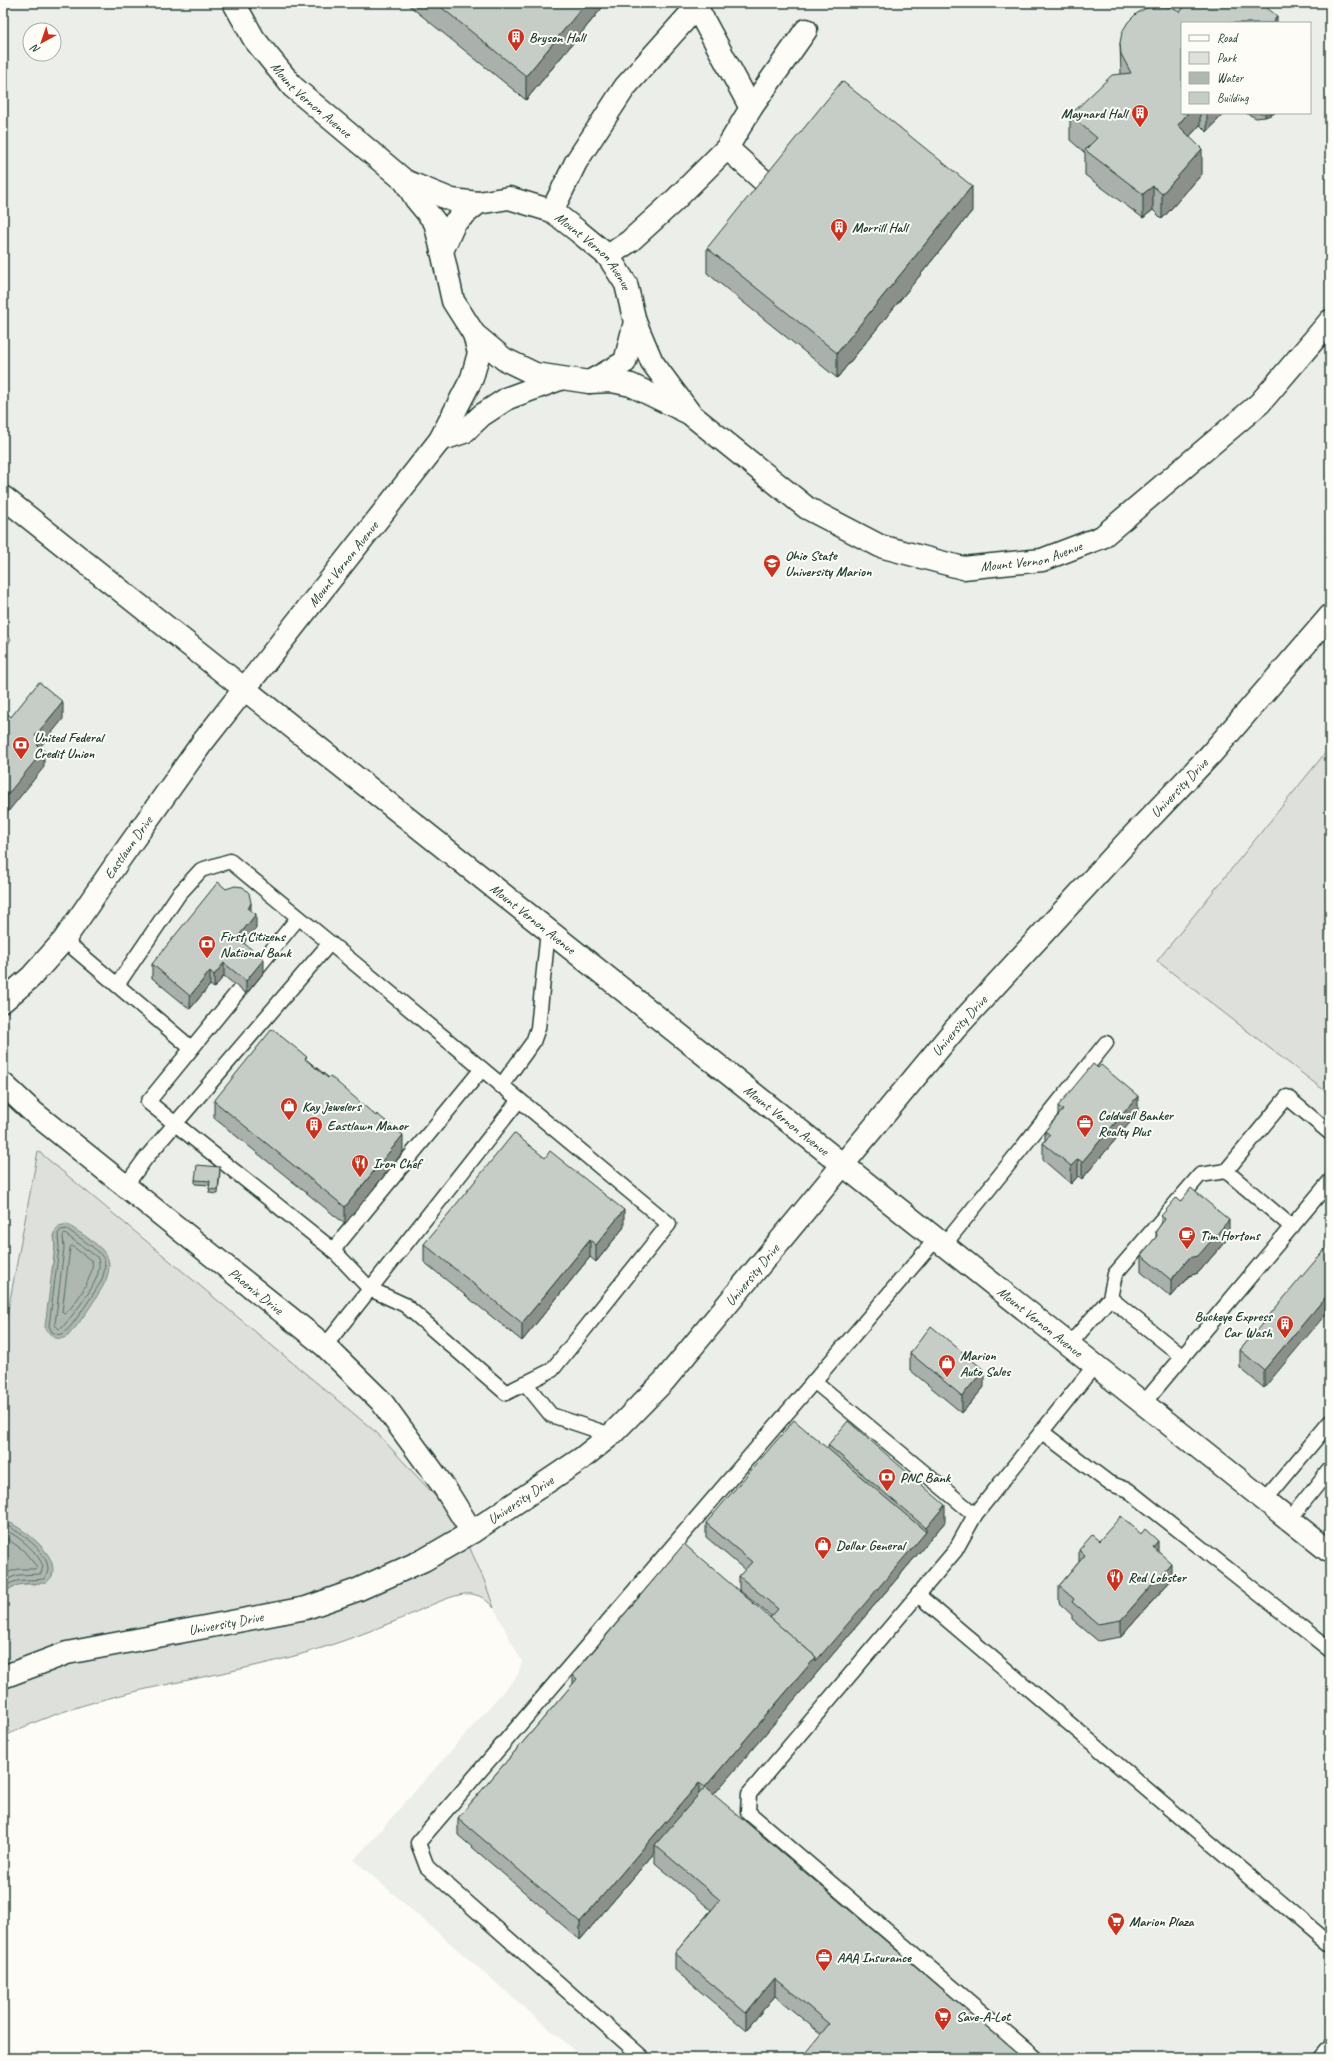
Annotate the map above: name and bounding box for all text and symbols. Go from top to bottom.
north arrow [22,22,62,62]
legend [1181,22,1311,114]
building icon: Bryson Hall [506,27,526,52]
place label: Bryson Hall [529,29,587,46]
text: Road [1217,30,1239,46]
text: N [27,41,43,57]
text: Park [1217,50,1238,66]
street label: Mount Vernon Avenue [267,58,356,142]
text: Water [1217,70,1245,86]
text: Building [1217,90,1249,106]
building icon: Maynard Hall [1130,103,1150,128]
place label: Maynard Hall [1061,105,1129,122]
street label: Mount Vernon Avenue [552,208,636,292]
building icon: Morrill Hall [829,217,849,242]
place label: Morrill Hall [852,219,910,236]
street label: Mount Vernon Avenue [304,516,383,610]
street label: Mount Vernon Avenue [980,536,1086,575]
place label: Ohio State University Marion [785,547,872,580]
school or university icon: Ohio State University Marion [762,553,782,578]
place label: United Federal Credit Union [34,729,106,762]
bank icon: United Federal Credit Union [11,735,31,760]
street label: University Drive [1147,753,1212,821]
street label: Eastlawn Drive [100,812,157,882]
street label: Mount Vernon Avenue [487,879,580,958]
place label: First Citizens National Bank [220,928,292,961]
bank icon: First Citizens National Bank [197,934,217,959]
street label: University Drive [928,990,991,1059]
street label: Mount Vernon Avenue [741,1081,834,1160]
shop icon: Kay Jewelers [279,1096,299,1121]
place label: Kay Jewelers [302,1098,363,1115]
place label: Coldwell Banker Realty Plus [1098,1107,1175,1140]
office icon: Coldwell Banker Realty Plus [1075,1113,1095,1138]
building icon: Eastlawn Manor [304,1115,324,1140]
place label: Eastlawn Manor [327,1117,410,1134]
restaurant icon: Iron Chef [350,1153,370,1178]
place label: Iron Chef [373,1155,424,1172]
cafe icon: Tim Hortons [1177,1225,1197,1250]
place label: Tim Hortons [1200,1227,1262,1244]
street label: University Drive [721,1239,783,1309]
street label: Phoenix Drive [225,1264,288,1319]
street label: Mount Vernon Avenue [994,1283,1087,1361]
place label: Buckeye Express Car Wash [1194,1308,1274,1341]
building icon: Buckeye Express Car Wash [1275,1314,1295,1339]
place label: Marion Auto Sales [960,1347,1012,1380]
shop icon: Marion Auto Sales [937,1353,957,1378]
bank icon: PNC Bank [877,1467,897,1492]
place label: PNC Bank [900,1469,952,1486]
street label: University Drive [484,1471,558,1528]
shop icon: Dollar General [813,1535,833,1560]
place label: Dollar General [836,1537,907,1554]
restaurant icon: Red Lobster [1105,1567,1125,1592]
place label: Red Lobster [1128,1569,1188,1586]
street label: University Drive [187,1608,266,1638]
supermarket icon: Marion Plaza [1106,1911,1126,1936]
place label: Marion Plaza [1129,1913,1195,1930]
office icon: AAA Insurance [814,1947,834,1972]
place label: AAA Insurance [837,1949,912,1966]
supermarket icon: Save-A-Lot [933,2006,953,2031]
place label: Save-A-Lot [956,2008,1011,2025]

